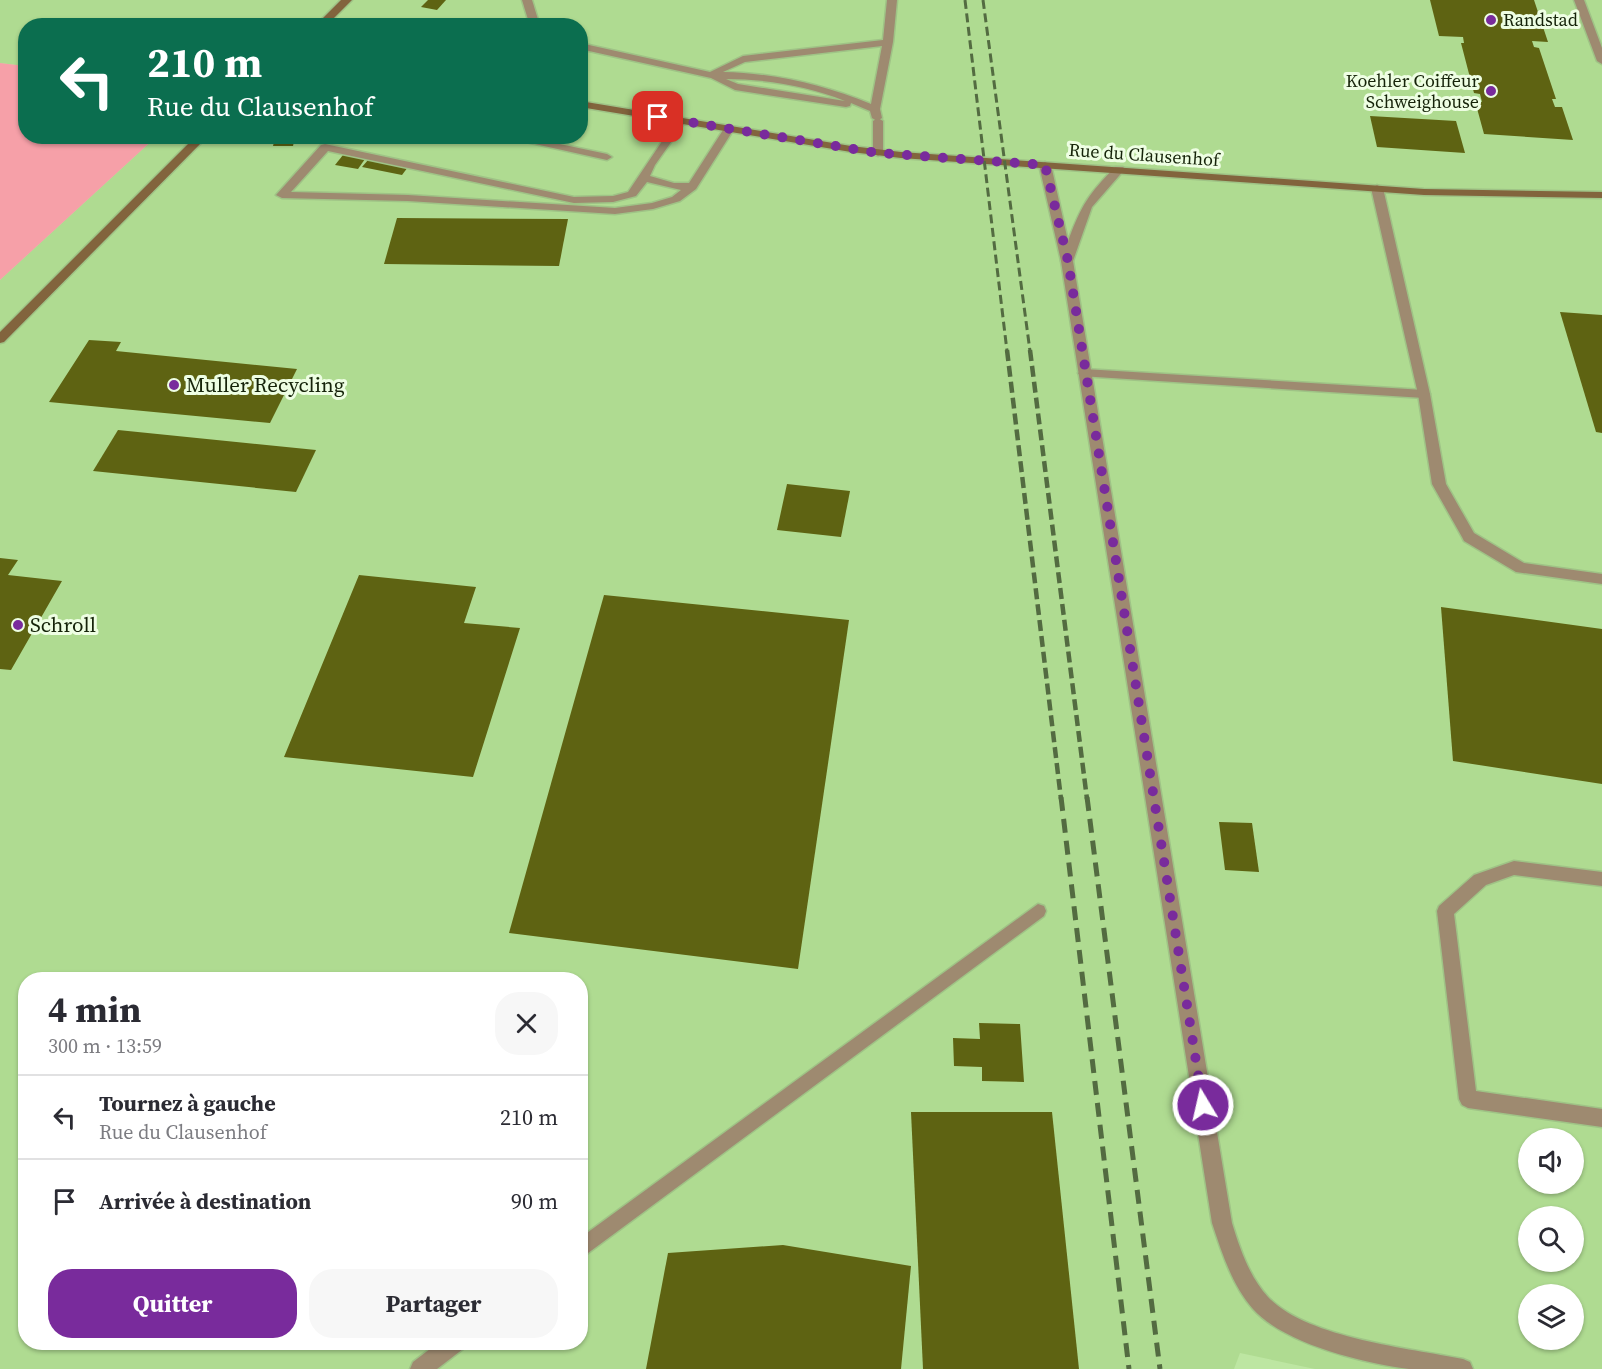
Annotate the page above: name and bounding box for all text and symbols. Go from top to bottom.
place label: Randstad [1503,7,1578,32]
marker: Randstad [1484,13,1498,27]
text: 210 m [147,33,262,91]
icon: left [48,42,126,120]
place label: Koehler Coiffeur Schweighouse [1346,68,1479,114]
marker: Koehler Coiffeur Schweighouse [1484,84,1498,98]
text: Rue du Clausenhof [147,88,374,125]
pin [632,91,683,142]
icon: arrive [641,100,674,133]
street label: Rue du Clausenhof [1068,137,1222,172]
place label: Muller Recycling [186,370,345,399]
marker: Muller Recycling [167,378,181,392]
place label: Schroll [30,610,96,639]
marker: Schroll [11,618,25,632]
text: 4 min [48,985,141,1034]
button: close [495,992,558,1055]
text: 300 m · 13:59 [48,1032,162,1060]
position arrow [1171,1073,1235,1137]
text: Tournez à gauche [99,1088,276,1118]
icon: left [48,1101,81,1134]
text: 210 m [500,1102,558,1132]
text: Rue du Clausenhof [99,1118,267,1146]
map controls [1518,1128,1584,1350]
button: sound [1518,1128,1584,1194]
icon: arrive [48,1185,81,1218]
text: Arrivée à destination [99,1186,311,1216]
text: 90 m [511,1186,558,1216]
button: search [1518,1206,1584,1272]
button: Quitter [48,1269,297,1338]
button: Partager [309,1269,558,1338]
button: layers [1518,1284,1584,1350]

